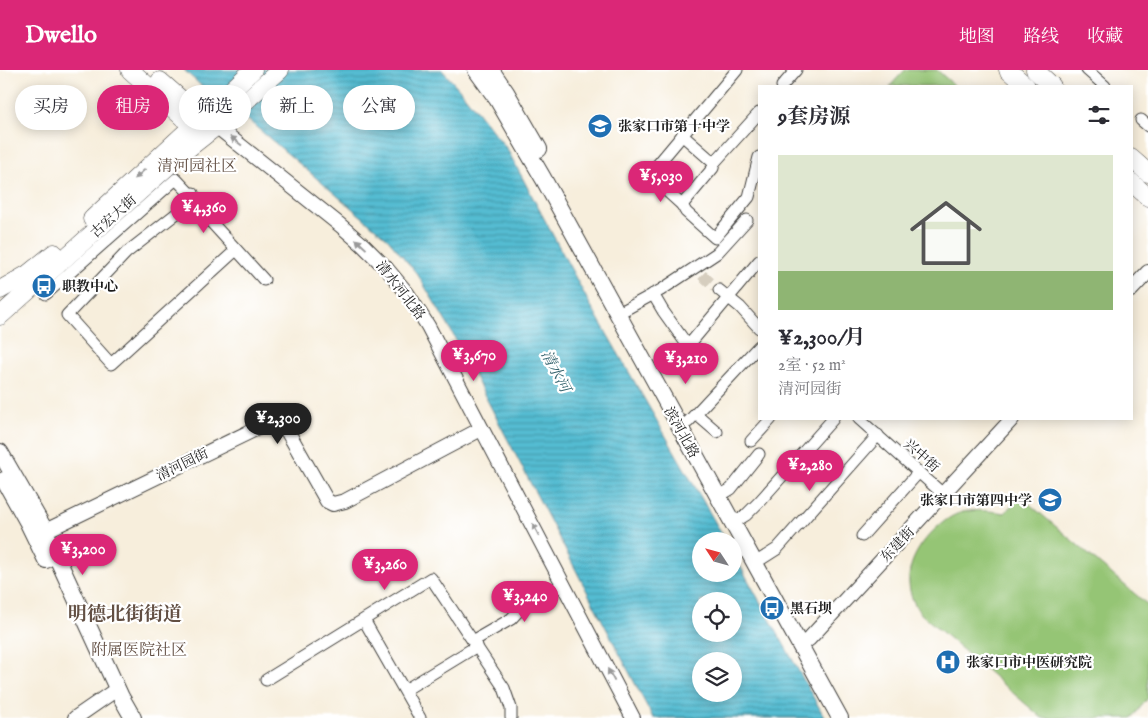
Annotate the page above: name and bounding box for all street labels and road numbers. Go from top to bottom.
street label: 古宏大街 [87,191,140,242]
street label: 清水河北路 [372,257,429,324]
street label: 滨河北路 [660,404,703,461]
street label: 兴中街 [900,435,943,476]
street label: 清河园街 [153,445,212,485]
street label: 东建街 [877,523,919,566]

